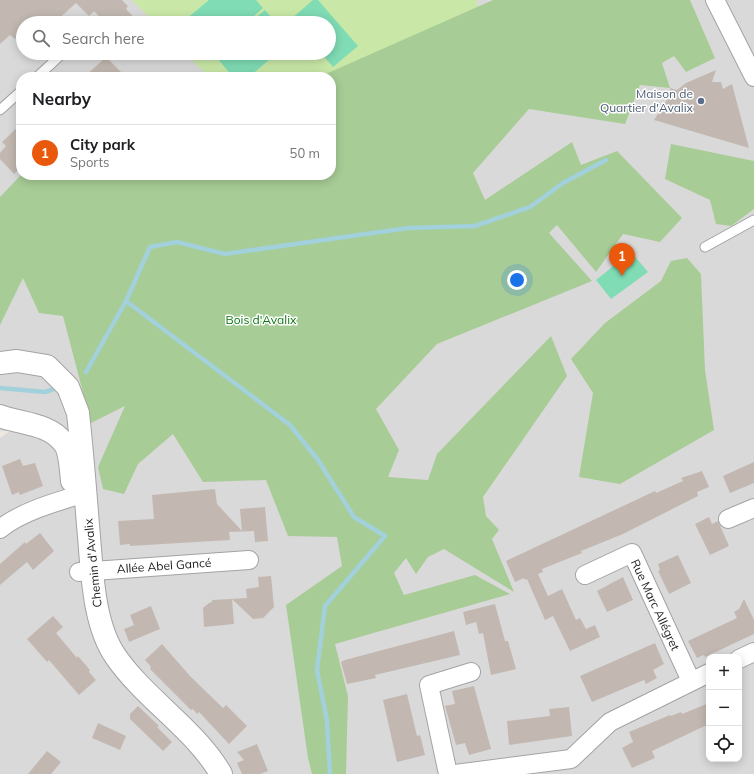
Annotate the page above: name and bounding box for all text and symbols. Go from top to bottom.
search box [16,16,336,60]
icon: search [30,27,52,49]
text: Search here [62,29,144,48]
place label: Maison de Quartier d'Avalix [600,86,694,115]
text: Nearby [32,88,91,109]
marker: Maison de Quartier d'Avalix [696,96,706,106]
text: City park [70,135,135,154]
text: 1 [41,145,49,161]
text: 50 m [290,145,320,161]
text: Sports [70,154,109,170]
pin: 1 [609,243,635,276]
your location [507,270,527,290]
park label: Bois d'Avalix [226,312,297,327]
street label: Chemin d'Avalix [80,517,105,608]
street label: Allée Abel Gancé [116,555,212,576]
street label: Rue Marc Allégret [628,557,683,653]
map controls [706,654,742,762]
button: + [706,654,742,690]
button: − [706,690,742,726]
button: locate [706,726,742,762]

